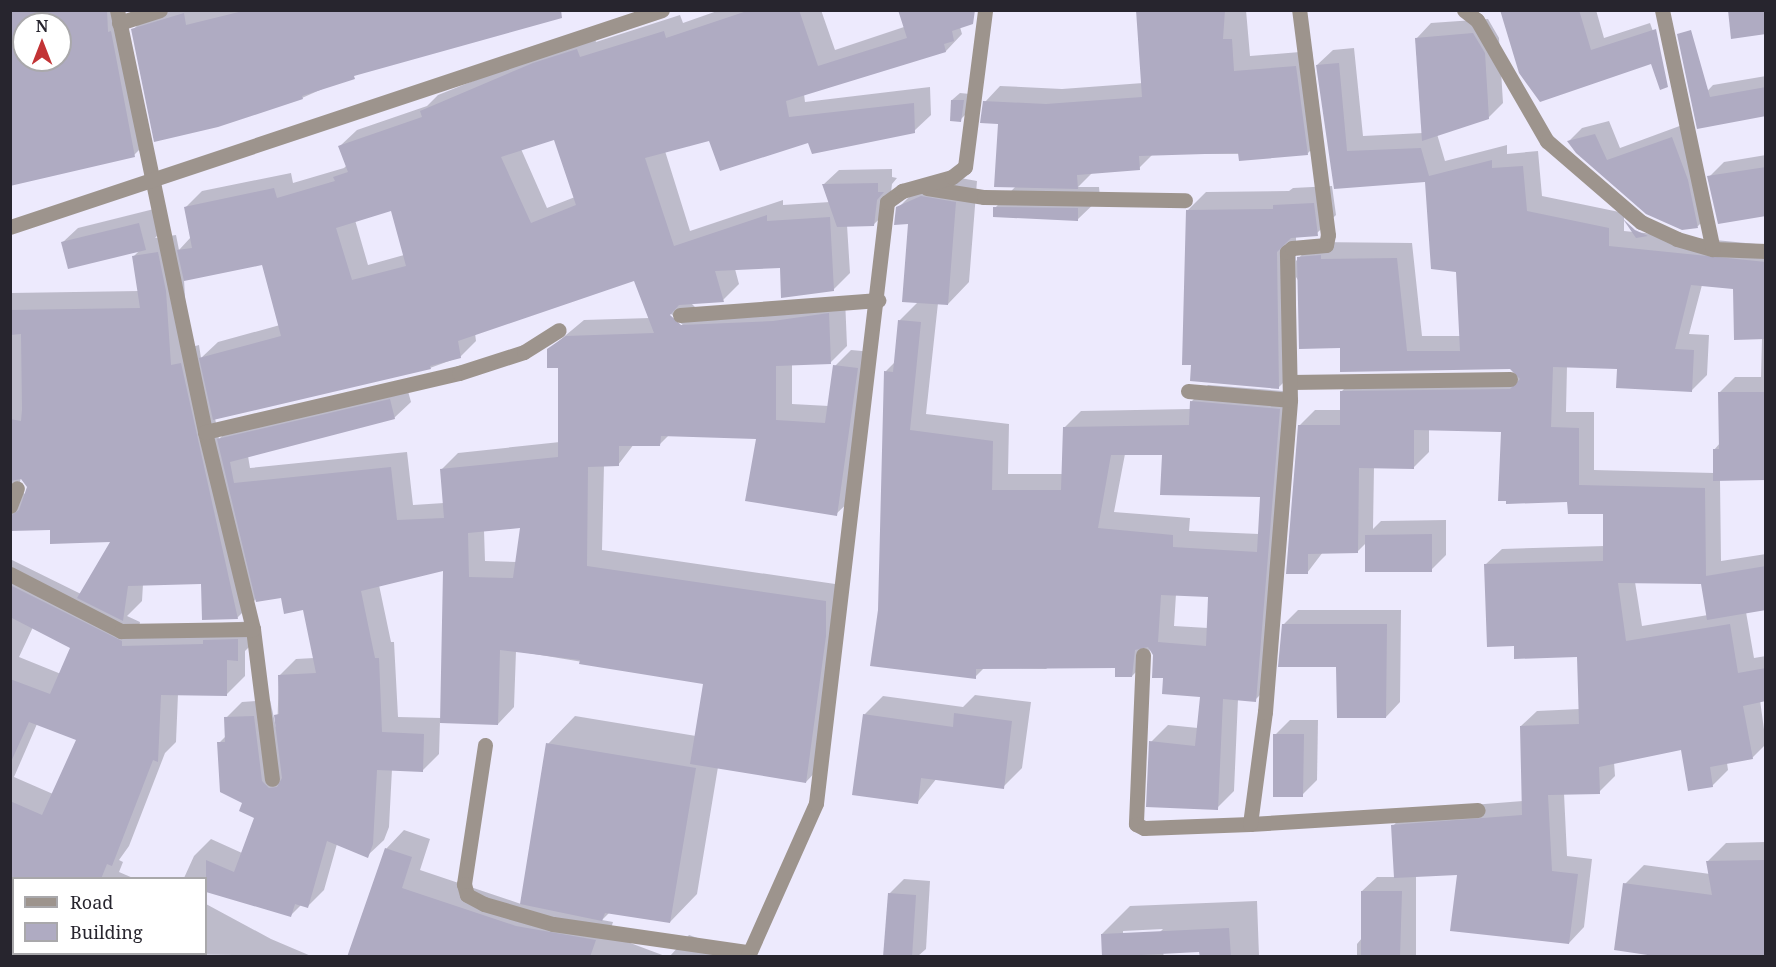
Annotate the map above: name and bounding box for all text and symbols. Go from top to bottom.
north arrow [12,12,72,72]
text: N [36,15,48,37]
legend [12,877,207,955]
text: Road [70,890,113,914]
text: Building [70,920,143,944]

